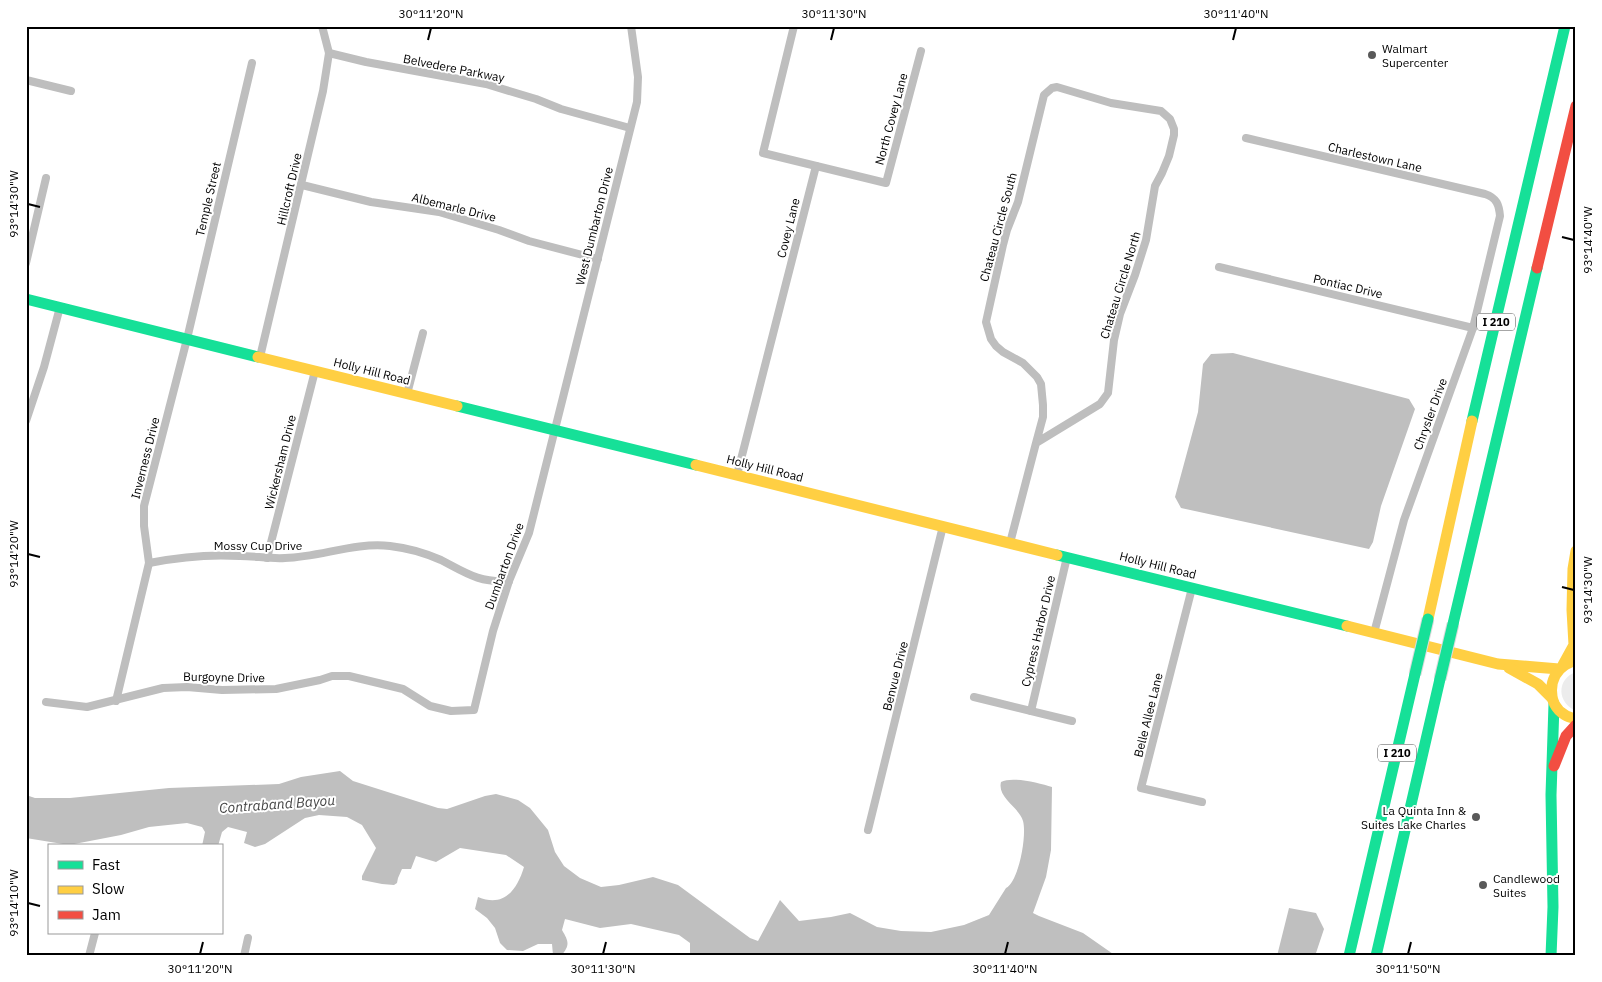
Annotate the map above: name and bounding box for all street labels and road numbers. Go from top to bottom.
street label: Belvedere Parkway [402,51,506,85]
street label: North Covey Lane [872,71,911,167]
street label: Charlestown Lane [1326,139,1424,175]
street label: Hillcroft Drive [273,151,305,227]
street label: Temple Street [192,160,224,238]
street label: West Dumbarton Drive [572,165,616,287]
street label: Chateau Circle South [976,171,1020,283]
street label: Albemarle Drive [410,189,498,225]
street label: Covey Lane [773,196,803,259]
street label: Chateau Circle North [1097,229,1143,341]
street label: Pontiac Drive [1312,271,1385,301]
road number: I 210 [1477,314,1515,331]
street label: Holly Hill Road [332,354,412,388]
street label: Chrysler Drive [1410,376,1450,452]
street label: Wickersham Drive [261,413,299,511]
street label: Inverness Drive [128,415,163,501]
street label: Holly Hill Road [725,451,805,485]
street label: Dumbarton Drive [481,520,527,612]
street label: Mossy Cup Drive [214,538,303,553]
street label: Holly Hill Road [1118,548,1198,582]
street label: Cypress Harbor Drive [1018,573,1058,688]
street label: Benvue Drive [879,639,911,712]
street label: Burgoyne Drive [183,669,265,685]
street label: Belle Allee Lane [1130,671,1166,759]
road number: I 210 [1378,744,1416,761]

